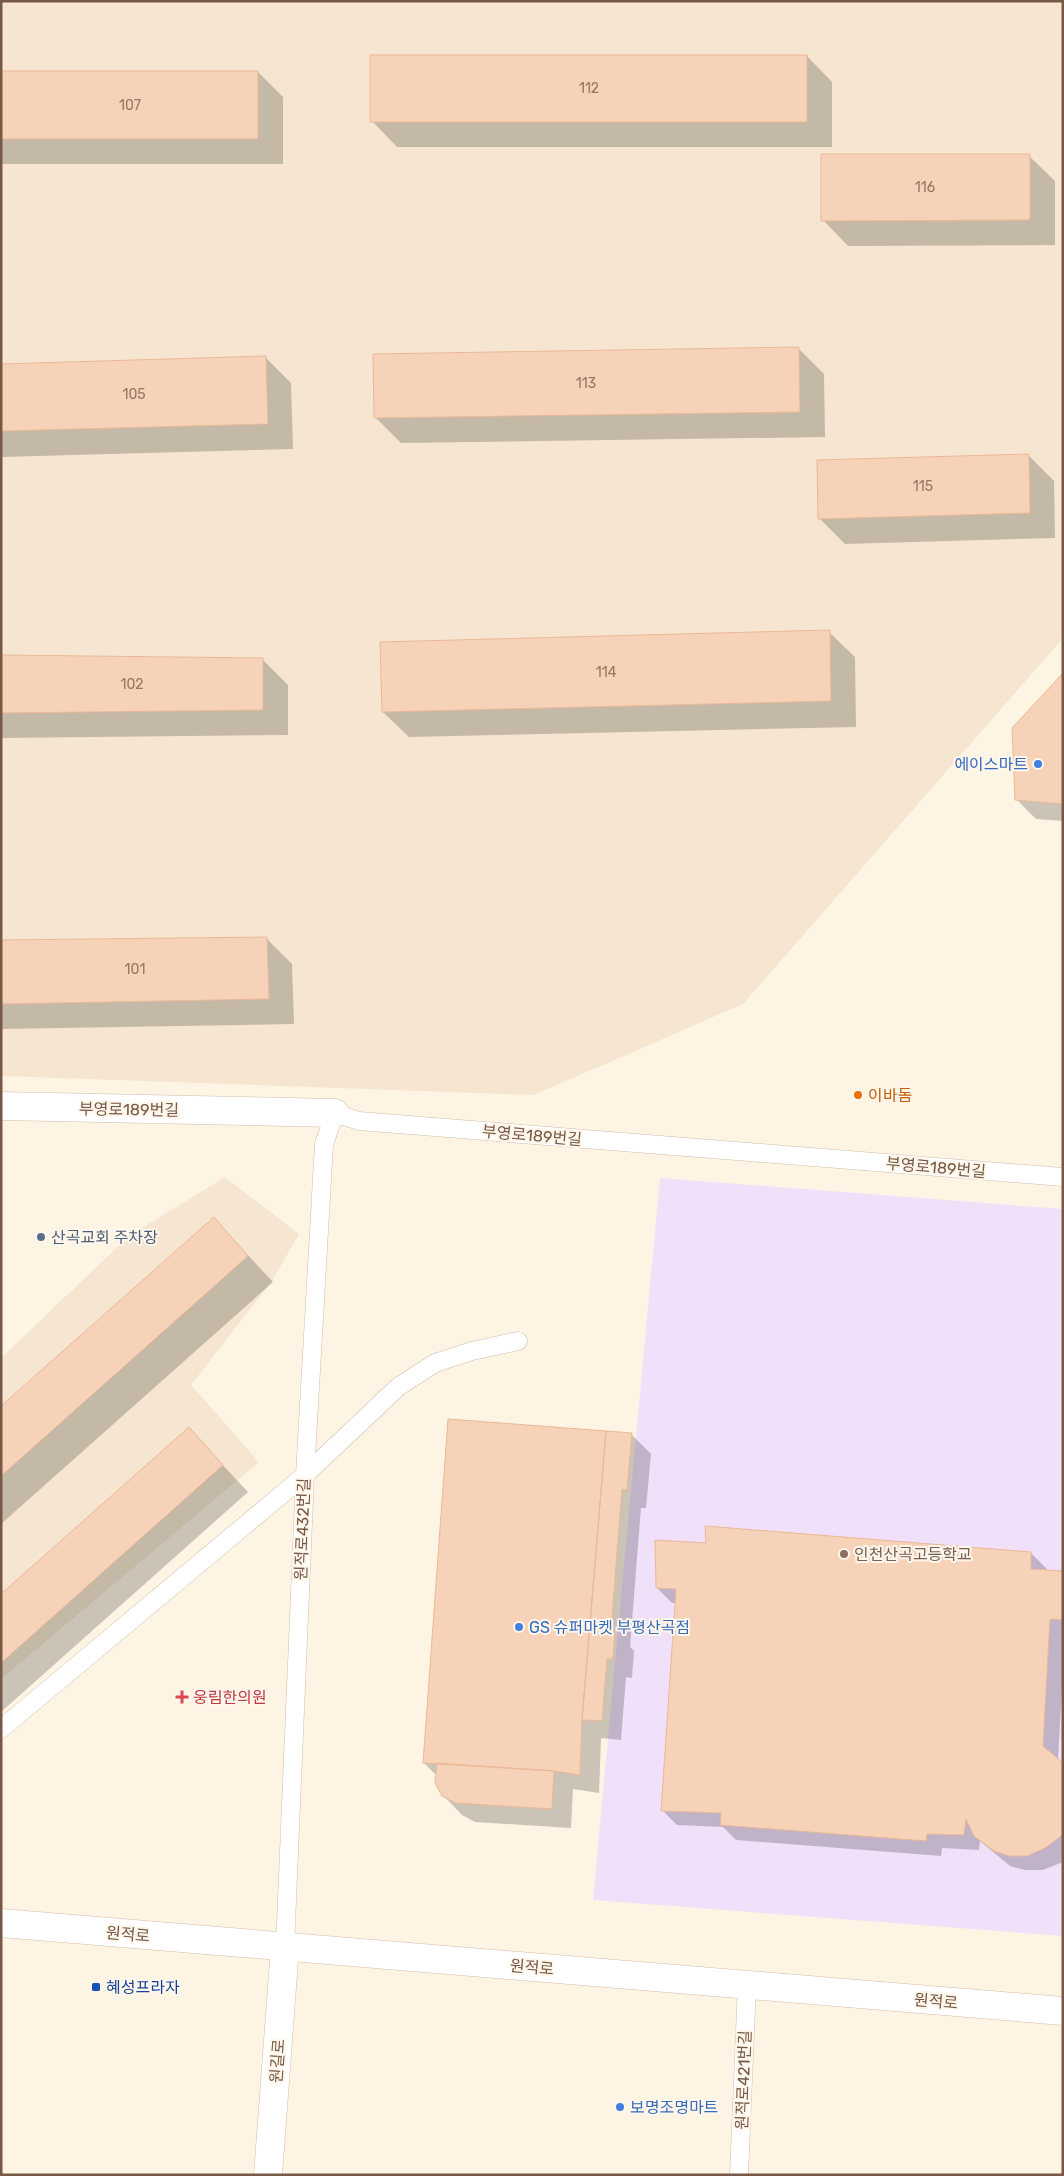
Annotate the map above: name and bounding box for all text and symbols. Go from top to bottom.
house number: 112 [579,80,599,97]
house number: 107 [119,97,141,114]
house number: 116 [915,179,935,196]
house number: 113 [576,375,596,392]
house number: 105 [122,386,146,403]
house number: 115 [913,478,933,495]
house number: 114 [596,664,617,681]
house number: 102 [120,676,144,693]
place label: 에이스마트 [954,755,1028,774]
marker: 에이스마트 [1032,758,1044,770]
house number: 101 [125,961,145,978]
place label: 이바돔 [868,1086,912,1105]
marker: 이바돔 [852,1089,864,1101]
street label: 부영로189번길 [79,1099,179,1120]
street label: 부영로189번길 [481,1122,583,1149]
street label: 부영로189번길 [885,1154,987,1181]
place label: 산곡교회 주차장 [51,1228,158,1247]
marker: 산곡교회 주차장 [35,1231,47,1243]
street label: 원적로432번길 [291,1477,314,1581]
place label: 인천산곡고등학교 [854,1545,972,1564]
marker: 인천산곡고등학교 [838,1548,850,1560]
place label: GS 슈퍼마켓 부평산곡점 [529,1618,690,1637]
marker: GS 슈퍼마켓 부평산곡점 [513,1621,525,1633]
place label: 웅림한의원 [193,1688,267,1707]
marker: 웅림한의원 [175,1690,189,1704]
street label: 원적로 [105,1923,151,1946]
street label: 원적로 [509,1956,555,1979]
place label: 혜성프라자 [106,1978,180,1997]
marker: 혜성프라자 [90,1981,102,1993]
street label: 원적로 [913,1990,959,2013]
street label: 원적로421번길 [732,2030,755,2130]
street label: 원길로 [266,2038,289,2084]
place label: 보명조명마트 [630,2098,718,2117]
marker: 보명조명마트 [614,2101,626,2113]

